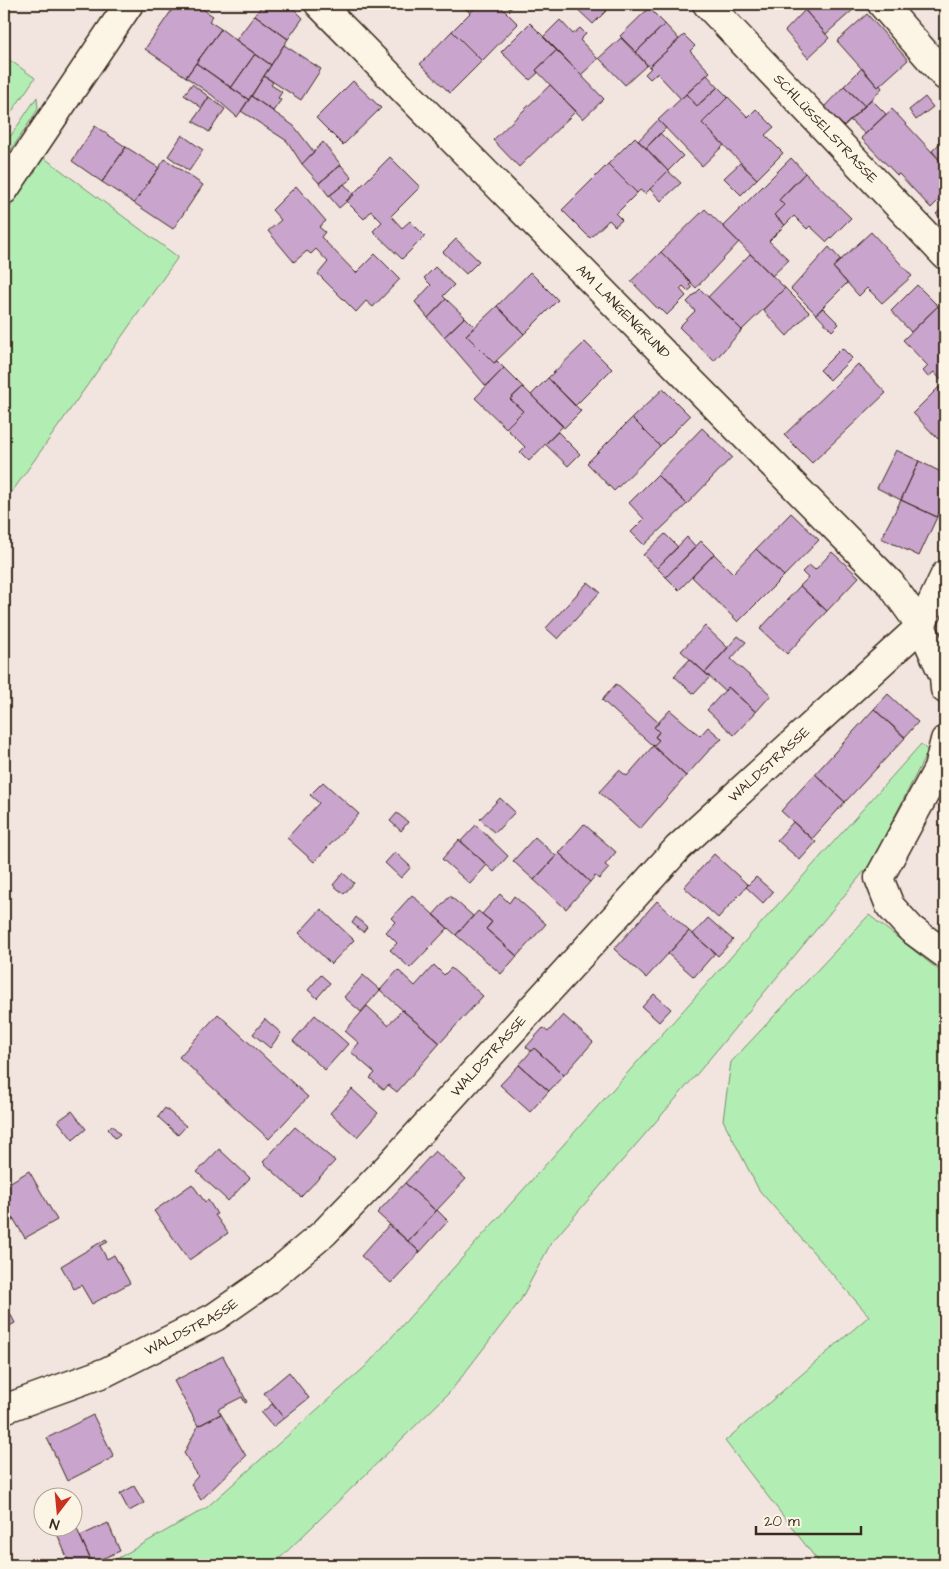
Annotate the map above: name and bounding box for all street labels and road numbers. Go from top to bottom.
street label: SCHLÜSSELSTRASSE [769,70,883,188]
street label: AM LANGENGRUND [571,260,675,364]
street label: WALDSTRASSE [724,722,815,807]
street label: WALDSTRASSE [446,1011,532,1101]
street label: WALDSTRASSE [141,1293,243,1361]

